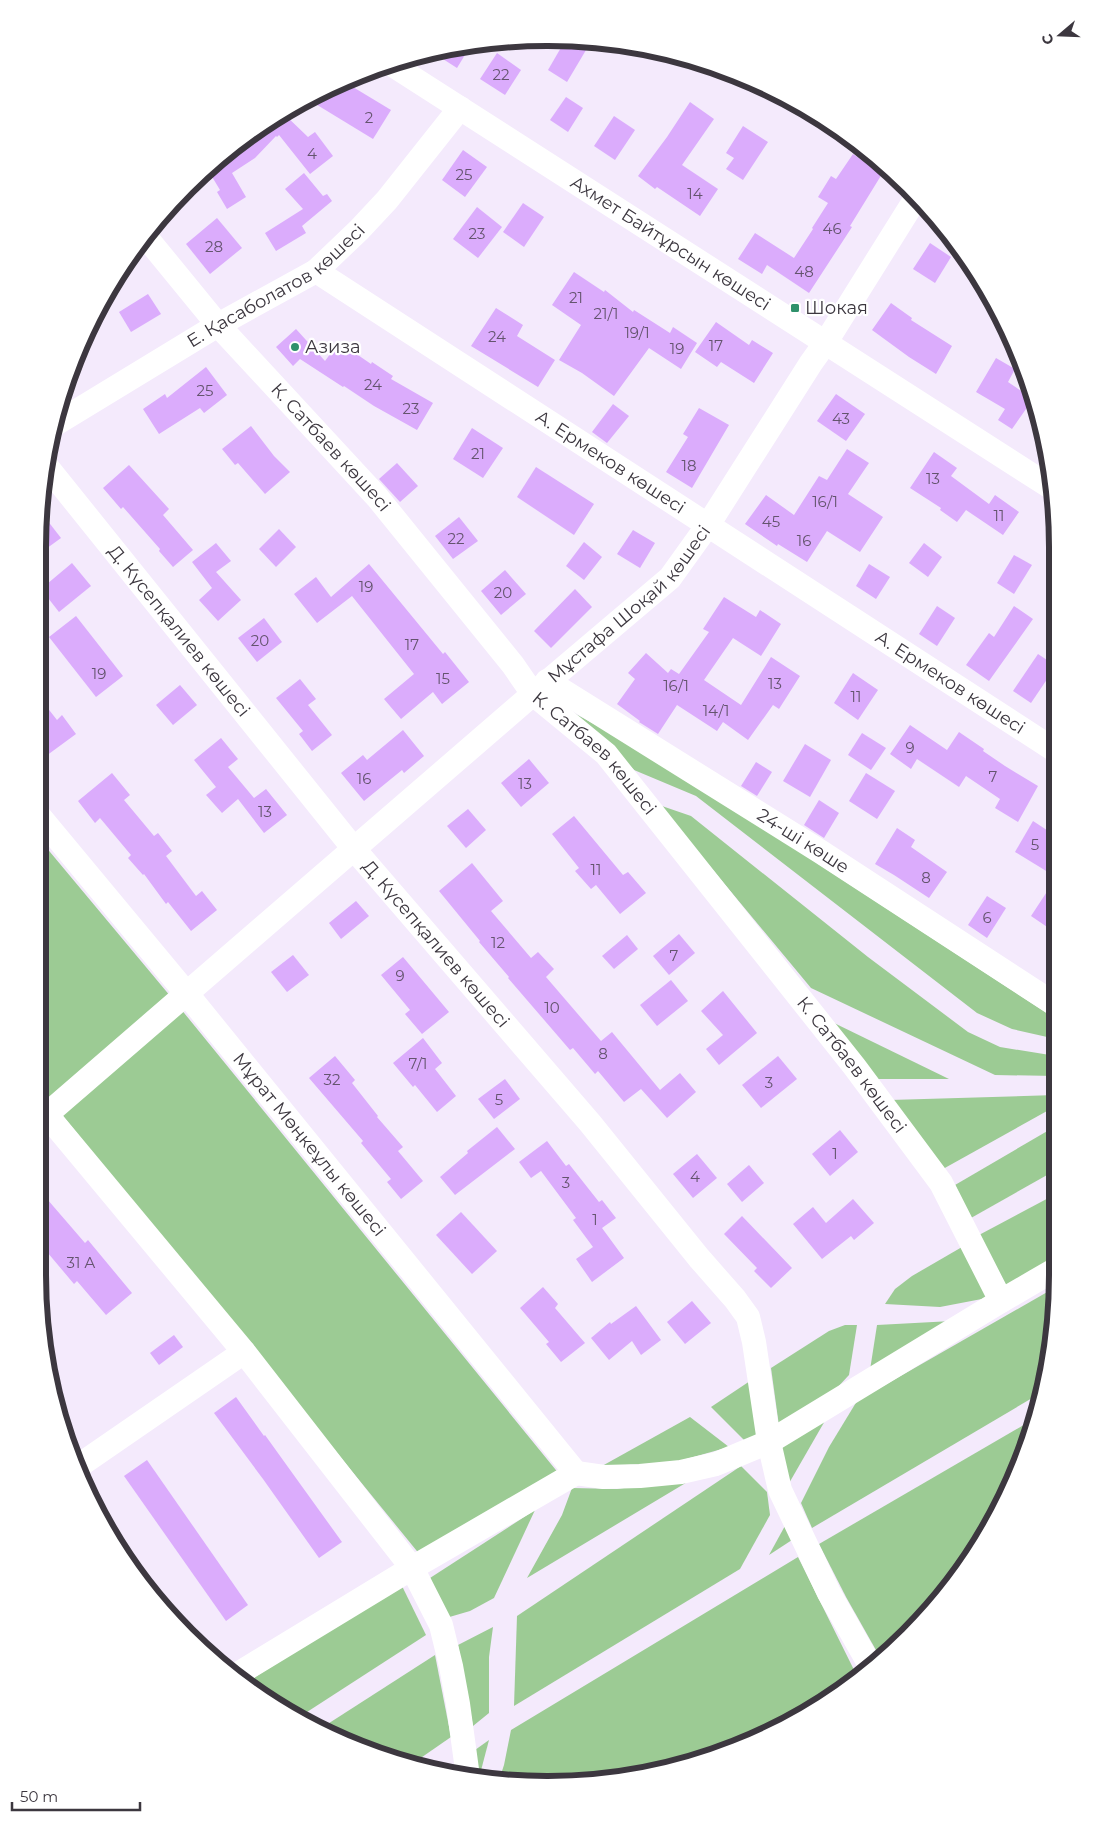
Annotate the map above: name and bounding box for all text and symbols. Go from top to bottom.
north arrow [1035,10,1085,60]
text: С [1038,31,1058,47]
house number: 22 [492,65,510,84]
house number: 2 [365,108,373,127]
house number: 4 [307,144,317,163]
house number: 25 [455,165,473,184]
street label: Ахмет Байтұрсын көшесі [566,171,774,315]
house number: 14 [687,184,703,203]
street label: Е. Қасаболатов көшесі [183,219,370,352]
house number: 46 [822,219,842,238]
house number: 23 [469,224,485,243]
house number: 28 [205,237,223,256]
house number: 48 [794,262,814,281]
house number: 21 [569,288,583,307]
place label: Шокая [805,297,868,319]
marker: Шокая [789,302,801,314]
house number: 21/1 [594,304,618,323]
house number: 19/1 [624,323,650,342]
house number: 24 [488,327,506,346]
place label: Азиза [305,336,361,358]
house number: 17 [709,336,723,355]
house number: 19 [670,339,684,358]
marker: Азиза [289,341,301,353]
house number: 24 [364,375,382,394]
street label: К. Сатбаев көшесі [266,378,395,516]
house number: 25 [196,381,214,400]
house number: 23 [403,399,419,418]
street label: А. Ермеков көшесі [532,405,689,519]
house number: 43 [832,409,850,428]
house number: 21 [471,444,485,463]
house number: 18 [682,456,697,475]
house number: 13 [926,469,940,488]
house number: 16/1 [812,492,838,511]
house number: 11 [994,506,1004,525]
house number: 45 [762,512,780,531]
street label: Мұстафа Шоқай көшесі [543,521,715,688]
house number: 22 [447,529,465,548]
house number: 16 [797,531,811,550]
street label: Д. Күсепқалиев көшесі [103,541,254,721]
house number: 19 [359,577,373,596]
house number: 20 [494,583,512,602]
street label: А. Ермеков көшесі [871,626,1029,739]
house number: 20 [251,631,269,650]
house number: 17 [405,635,419,654]
house number: 19 [92,664,106,683]
house number: 15 [436,669,450,688]
house number: 13 [768,674,782,693]
house number: 16/1 [663,676,689,695]
street label: К. Сатбаев көшесі [528,687,661,819]
house number: 11 [851,687,861,706]
house number: 14/1 [703,701,729,720]
house number: 9 [905,738,915,757]
house number: 7 [989,767,998,786]
house number: 16 [357,769,371,788]
house number: 13 [518,774,532,793]
house number: 13 [258,802,272,821]
street label: 24-ші көше [753,804,853,878]
house number: 5 [1031,835,1039,854]
street label: Д. Күсепқалиев көшесі [358,856,514,1032]
house number: 11 [591,860,601,879]
house number: 8 [921,868,931,887]
house number: 6 [982,908,992,927]
house number: 12 [491,933,505,952]
house number: 7 [670,946,679,965]
house number: 9 [395,966,405,985]
street label: К. Сатбаев көшесі [792,992,911,1138]
house number: 10 [544,998,560,1017]
house number: 8 [598,1044,608,1063]
street label: Мұрат Мөңкеұлы көшесі [228,1048,390,1241]
house number: 7/1 [408,1054,428,1073]
house number: 32 [324,1070,340,1089]
house number: 3 [765,1073,773,1092]
house number: 5 [495,1090,503,1109]
house number: 1 [832,1144,838,1163]
house number: 4 [690,1167,700,1186]
house number: 3 [562,1173,570,1192]
house number: 1 [592,1210,598,1229]
house number: 31 А [67,1253,95,1272]
scale bar [12,1780,140,1812]
text: 50 m [20,1787,58,1806]

